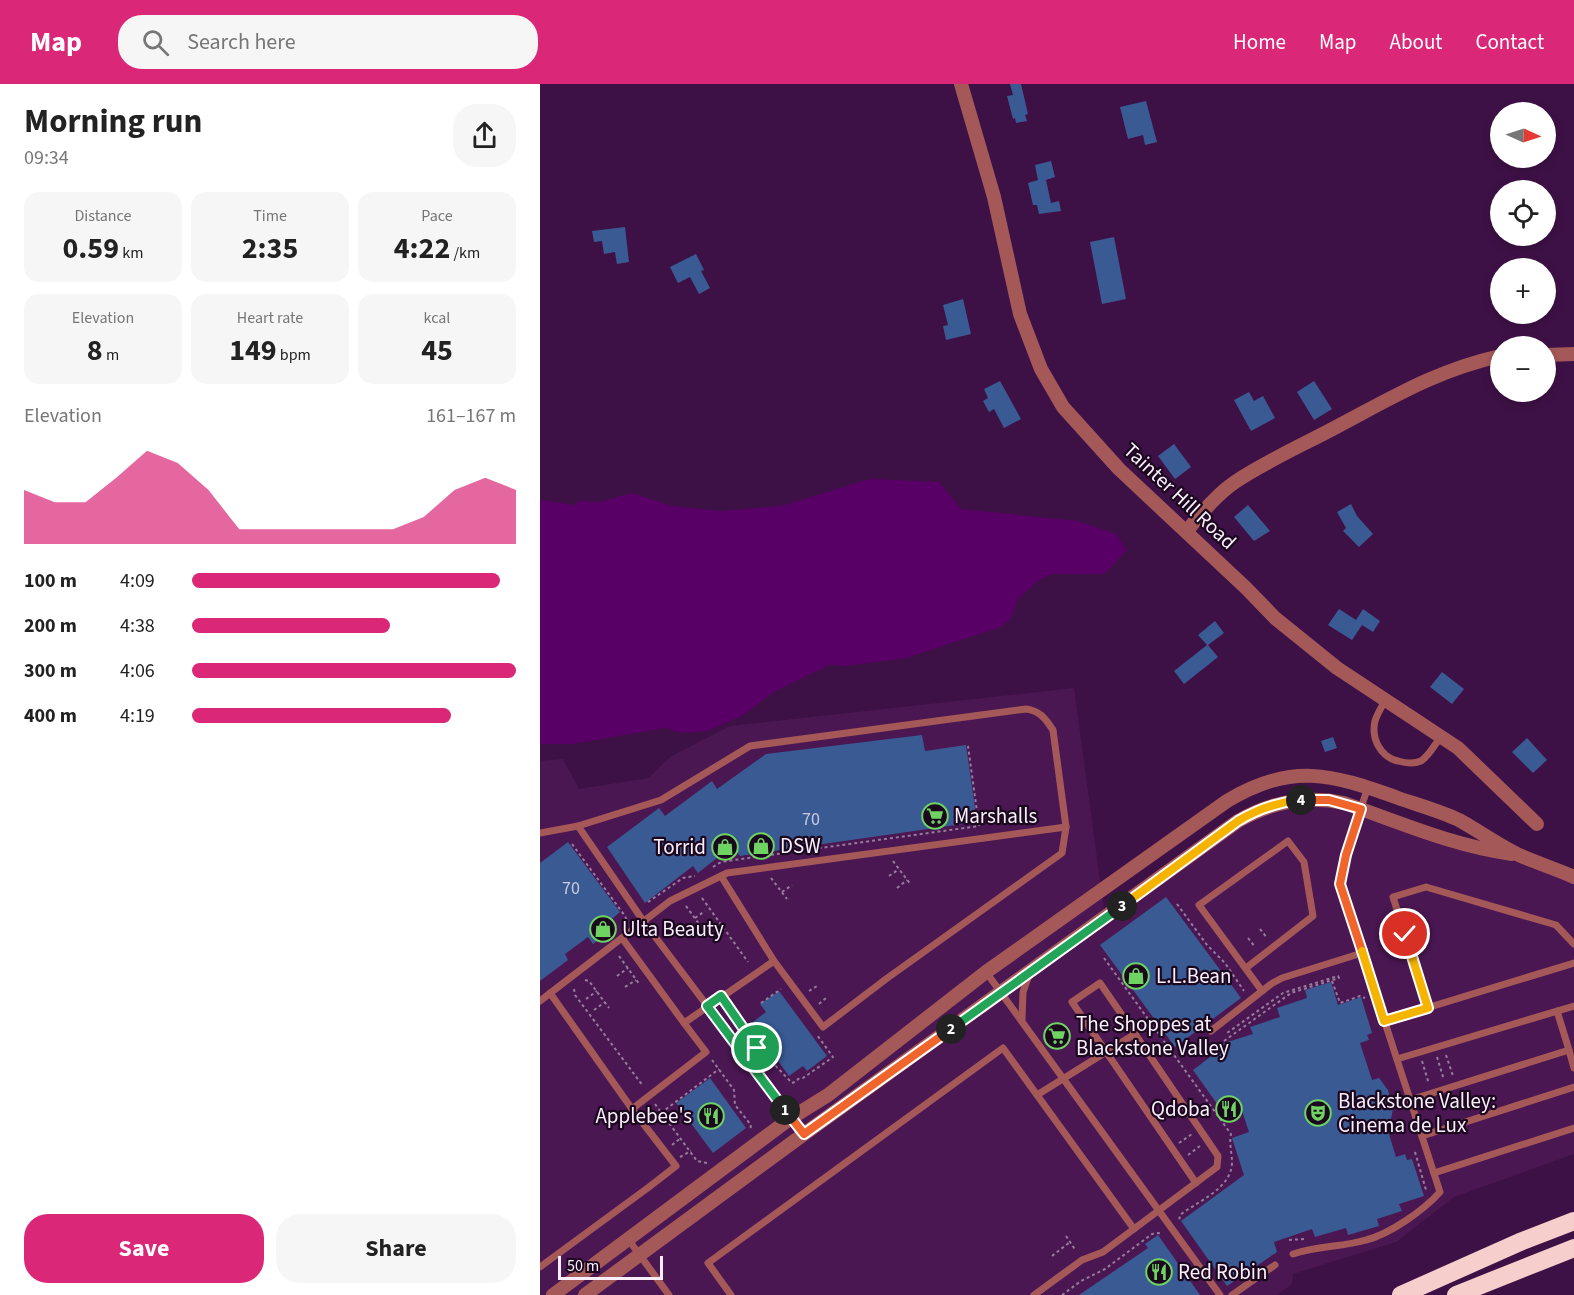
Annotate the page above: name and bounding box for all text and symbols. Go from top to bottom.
search box [118,15,538,69]
text: Map [30,22,82,62]
icon: search [139,26,172,59]
text: Search here [187,26,296,58]
text: Home [1233,27,1286,57]
text: Map [1319,27,1357,57]
text: About [1390,27,1442,57]
text: Contact [1475,27,1544,57]
text: Morning run [24,98,202,145]
north arrow [1490,102,1556,168]
map controls [1490,102,1556,402]
button: share [453,104,516,167]
text: 09:34 [24,144,69,172]
button: locate [1490,180,1556,246]
text: Distance [75,205,131,227]
text: Time [253,205,287,227]
text: Pace [421,205,453,227]
text: 0.59 [63,227,119,270]
text: 2:35 [242,227,298,270]
text: 4:22 [394,227,450,270]
text: km [119,242,143,264]
text: /km [450,242,480,264]
button: + [1490,258,1556,324]
text: Elevation [72,307,134,329]
text: Heart rate [237,307,303,329]
text: kcal [424,307,450,329]
text: 8 [87,329,103,372]
text: 149 [229,329,277,372]
text: 45 [421,329,453,372]
button: − [1490,336,1556,402]
text: m [103,344,119,366]
text: bpm [277,344,311,366]
text: Elevation [24,402,102,430]
text: 161–167 m [426,402,516,430]
street label: Tainter Hill Road [1117,436,1243,556]
text: 100 m [24,567,77,595]
text: 4:09 [120,567,155,595]
text: 200 m [24,612,77,640]
text: 4:38 [120,612,155,640]
text: 300 m [24,657,77,685]
text: 4:06 [120,657,155,685]
text: 400 m [24,702,77,730]
text: 4:19 [120,702,155,730]
pin: 4 [1286,785,1316,815]
text: 4 [1297,789,1305,811]
supermarket icon: Marshalls [920,801,950,831]
place label: Marshalls [954,801,1038,831]
house number: 70 [802,807,820,832]
shop icon: DSW [746,831,776,861]
place label: DSW [780,831,821,861]
place label: Torrid [653,832,706,862]
shop icon: Torrid [710,832,740,862]
house number: 70 [562,876,580,901]
pin: 3 [1107,891,1137,921]
text: 3 [1118,895,1126,917]
pin [1379,908,1430,959]
shop icon: Ulta Beauty [588,914,618,944]
place label: Ulta Beauty [622,914,724,944]
icon: check [1388,917,1421,950]
shop icon: L.L.Bean [1121,961,1151,991]
place label: L.L.Bean [1156,961,1231,991]
place label: The Shoppes at Blackstone Valley [1076,1009,1229,1063]
pin: 2 [936,1014,966,1044]
text: 2 [947,1018,955,1040]
supermarket icon: The Shoppes at Blackstone Valley [1042,1021,1072,1051]
pin [731,1022,782,1073]
icon: arrive [740,1031,773,1064]
place label: Blackstone Valley: Cinema de Lux [1338,1086,1496,1140]
place label: Qdoba [1151,1094,1210,1124]
restaurant icon: Qdoba [1214,1094,1244,1124]
pin: 1 [770,1095,800,1125]
theatre icon: Blackstone Valley: Cinema de Lux [1303,1098,1333,1128]
text: 1 [781,1099,789,1121]
place label: Applebee's [595,1101,692,1131]
restaurant icon: Applebee's [696,1101,726,1131]
button: Save [24,1214,264,1283]
button: Share [276,1214,516,1283]
scale bar [558,1253,663,1280]
text: 50 m [567,1255,599,1277]
restaurant icon: Red Robin [1144,1257,1174,1287]
place label: Red Robin [1178,1257,1267,1287]

